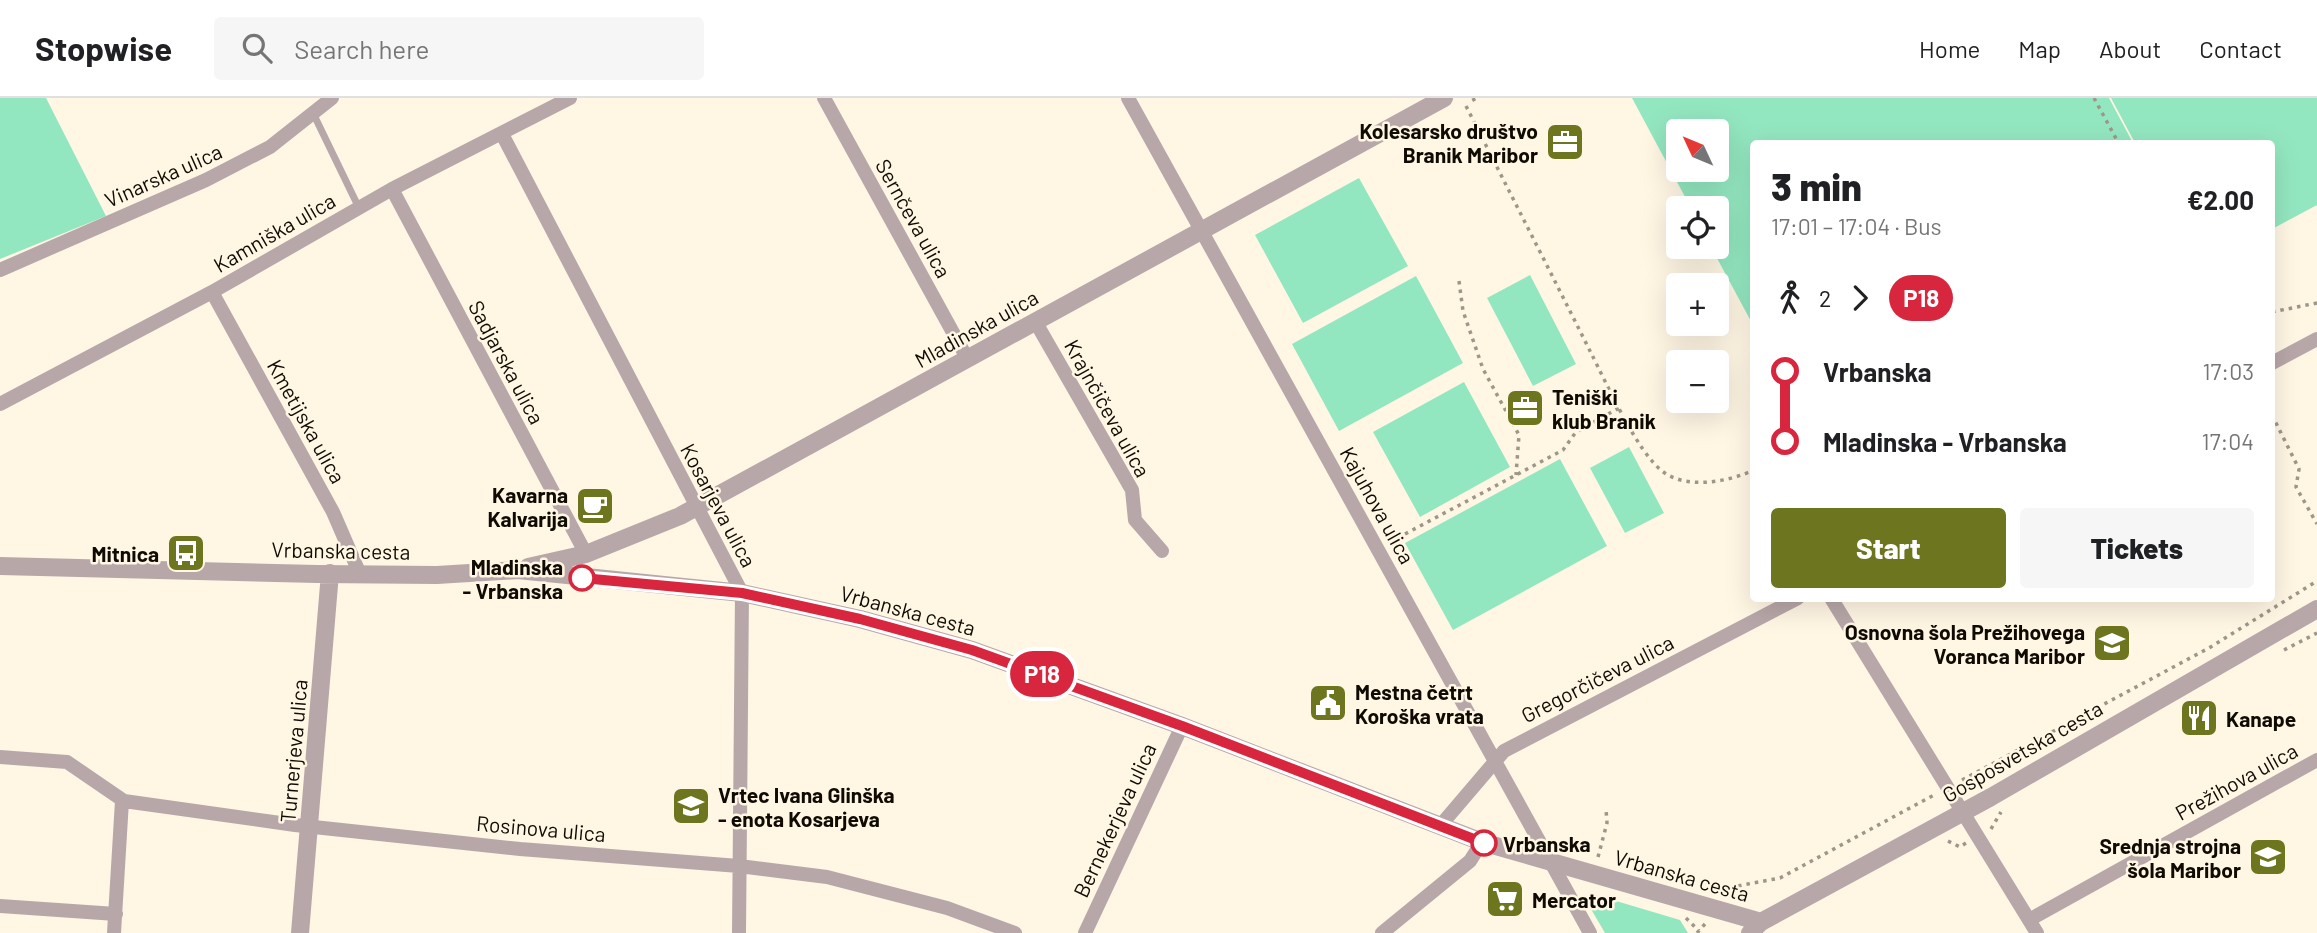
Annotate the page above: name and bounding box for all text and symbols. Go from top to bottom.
search box [214,17,704,80]
text: Stopwise [35,28,172,68]
icon: search [238,29,276,67]
text: Search here [294,33,429,64]
text: Home [1919,34,1980,63]
text: Map [2018,34,2061,63]
text: About [2099,34,2161,63]
text: Contact [2199,34,2282,63]
place label: Kolesarsko društvo Branik Maribor [1359,118,1538,167]
north arrow [1666,119,1729,182]
map controls [1666,119,1729,413]
office icon: Kolesarsko društvo Branik Maribor [1544,121,1586,163]
street label: Vinarska ulica [100,138,226,212]
street label: Sernčeva ulica [871,154,957,282]
text: 3 min [1771,163,1862,209]
text: €2.00 [2187,184,2254,215]
street label: Kamniška ulica [209,187,339,277]
button: locate [1666,196,1729,259]
text: 17:01 – 17:04 · Bus [1771,212,1942,240]
button: + [1666,273,1729,336]
icon: walk [1771,279,1809,317]
icon: forward [1841,279,1879,317]
text: P18 [1903,283,1939,312]
street label: Mladinska ulica [910,284,1042,372]
text: 2 [1819,284,1831,312]
street label: Sadjarska ulica [464,296,550,428]
street label: Krajnčičeva ulica [1060,335,1156,481]
button: − [1666,350,1729,413]
street label: Kmetijska ulica [263,355,351,487]
text: Vrbanska [1823,356,1931,387]
text: 17:03 [2202,357,2254,385]
place label: Teniški klub Branik [1552,384,1656,433]
office icon: Teniški klub Branik [1504,387,1546,429]
text: Mladinska - Vrbanska [1823,426,2067,457]
text: 17:04 [2202,427,2254,455]
street label: Kosarjeva ulica [676,439,762,571]
street label: Kajuhova ulica [1336,442,1420,568]
place label: Kavarna Kalvarija [487,482,568,531]
cafe icon: Kavarna Kalvarija [574,485,616,527]
button: Start [1771,508,2006,588]
button: Tickets [2020,508,2254,588]
bus stop icon: Mitnica [165,532,207,574]
street label: Vrbanska cesta [271,536,411,564]
place label: Mitnica [91,541,159,566]
place label: Mladinska - Vrbanska [463,554,563,603]
marker: Mladinska - Vrbanska [569,565,595,591]
street label: Vrbanska cesta [838,580,978,640]
place label: Osnovna šola Prežihovega Voranca Maribor [1845,619,2085,668]
school or university icon: Osnovna šola Prežihovega Voranca Maribor [2091,622,2133,664]
street label: Gregorčičeva ulica [1517,629,1677,727]
line badge: P18 [1002,651,1082,697]
text: P18 [1024,659,1060,688]
street label: Turnerjeva ulica [274,678,312,824]
place label: Mestna četrt Koroška vrata [1355,679,1484,728]
public building icon: Mestna četrt Koroška vrata [1307,682,1349,724]
street label: Gosposvetska cesta [1937,695,2107,807]
restaurant icon: Kanape [2178,697,2220,739]
place label: Kanape [2226,706,2296,731]
street label: Prežihova ulica [2171,737,2301,825]
street label: Bernekerjeva ulica [1067,739,1161,901]
place label: Vrtec Ivana Glinška - enota Kosarjeva [718,782,895,831]
school or university icon: Vrtec Ivana Glinška - enota Kosarjeva [670,785,712,827]
street label: Rosinova ulica [475,810,607,846]
marker: Vrbanska [1471,830,1497,856]
place label: Vrbanska [1503,831,1591,856]
place label: Srednja strojna šola Maribor [2099,833,2241,882]
school or university icon: Srednja strojna šola Maribor [2247,836,2289,878]
street label: Vrbanska cesta [1612,844,1752,906]
supermarket icon: Mercator [1484,878,1526,920]
place label: Mercator [1532,887,1616,912]

